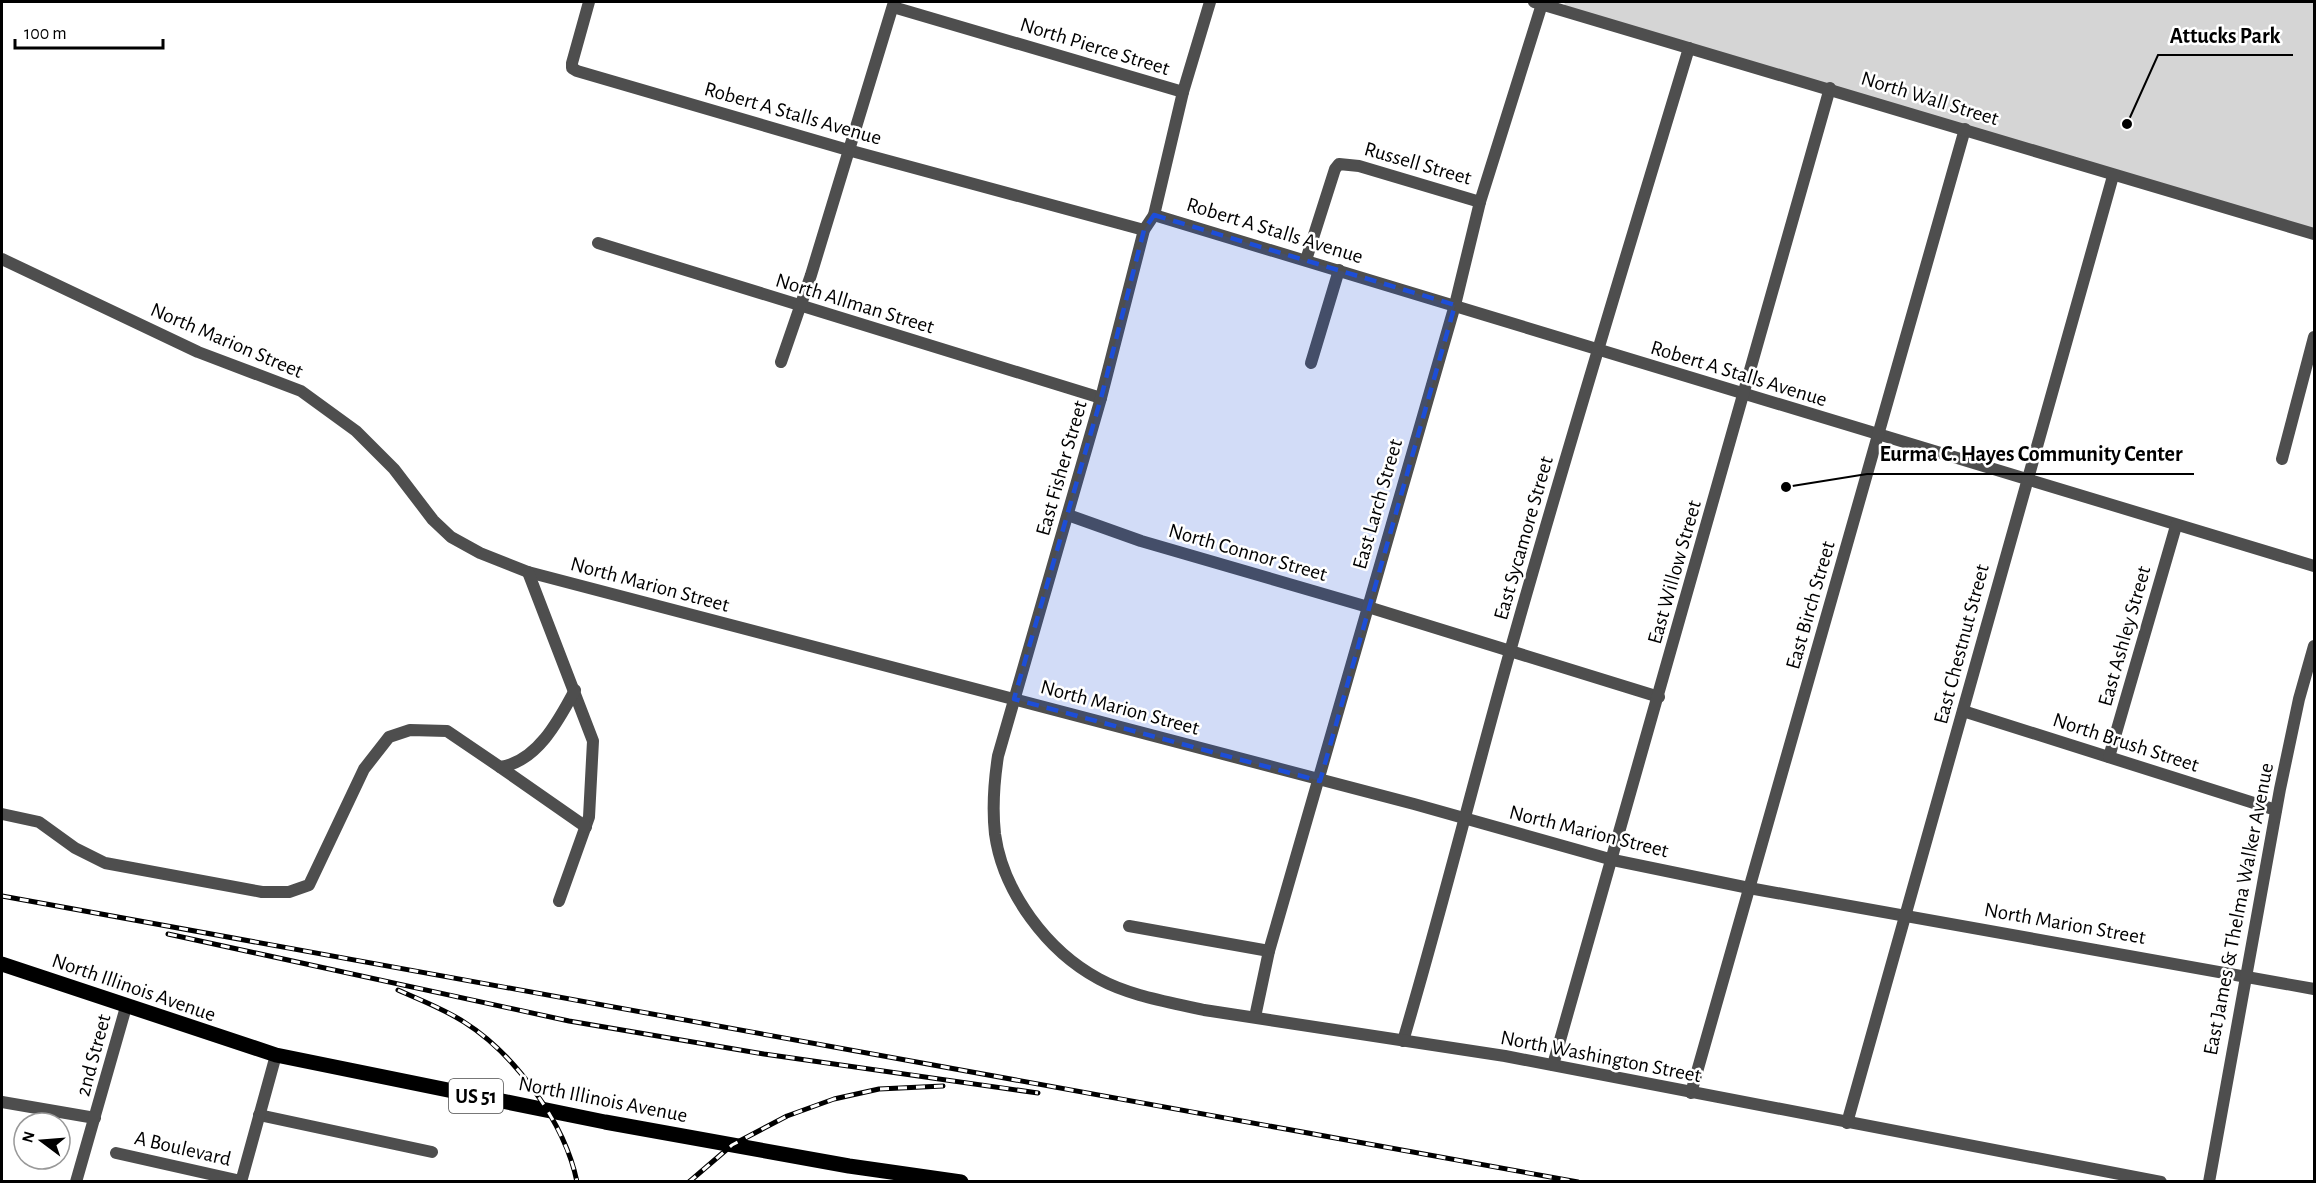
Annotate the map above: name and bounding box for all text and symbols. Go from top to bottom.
scale bar [15,12,164,50]
street label: North Pierce Street [1018,14,1172,79]
callout: Attucks Park [2158,15,2293,55]
text: 100 m [24,25,67,43]
text: Attucks Park [2170,25,2280,47]
street label: North Wall Street [1859,68,2001,129]
street label: Robert A Stalls Avenue [702,78,884,149]
street label: Russell Street [1362,138,1474,189]
street label: Robert A Stalls Avenue [1184,194,1366,267]
street label: North Allman Street [773,269,937,338]
street label: North Marion Street [147,299,306,382]
street label: Robert A Stalls Avenue [1648,337,1830,410]
street label: East Fisher Street [1032,398,1091,538]
callout: Eurma C. Hayes Community Center [1867,434,2194,474]
street label: East Larch Street [1349,436,1406,572]
text: Eurma C. Hayes Community Center [1879,443,2183,466]
street label: East Sycamore Street [1490,454,1557,622]
street label: East Willow Street [1644,498,1705,646]
street label: North Connor Street [1166,520,1330,585]
street label: East Birch Street [1782,538,1839,672]
street label: North Marion Street [568,553,732,616]
street label: East Chestnut Street [1930,562,1993,726]
street label: East Ashley Street [2094,563,2155,709]
street label: North Marion Street [1038,676,1202,739]
street label: North Brush Street [2050,709,2202,776]
street label: East James & Thelma Walker Avenue [2200,761,2277,1057]
street label: North Marion Street [1507,802,1671,862]
street label: North Marion Street [1983,899,2148,948]
street label: North Illinois Avenue [49,950,218,1025]
street label: 2nd Street [72,1011,115,1098]
street label: North Washington Street [1499,1027,1703,1086]
street label: North Illinois Avenue [517,1073,689,1126]
road number: US 51 [449,1079,503,1113]
north arrow [12,1111,72,1171]
street label: A Boulevard [133,1127,233,1170]
text: N [19,1130,38,1145]

